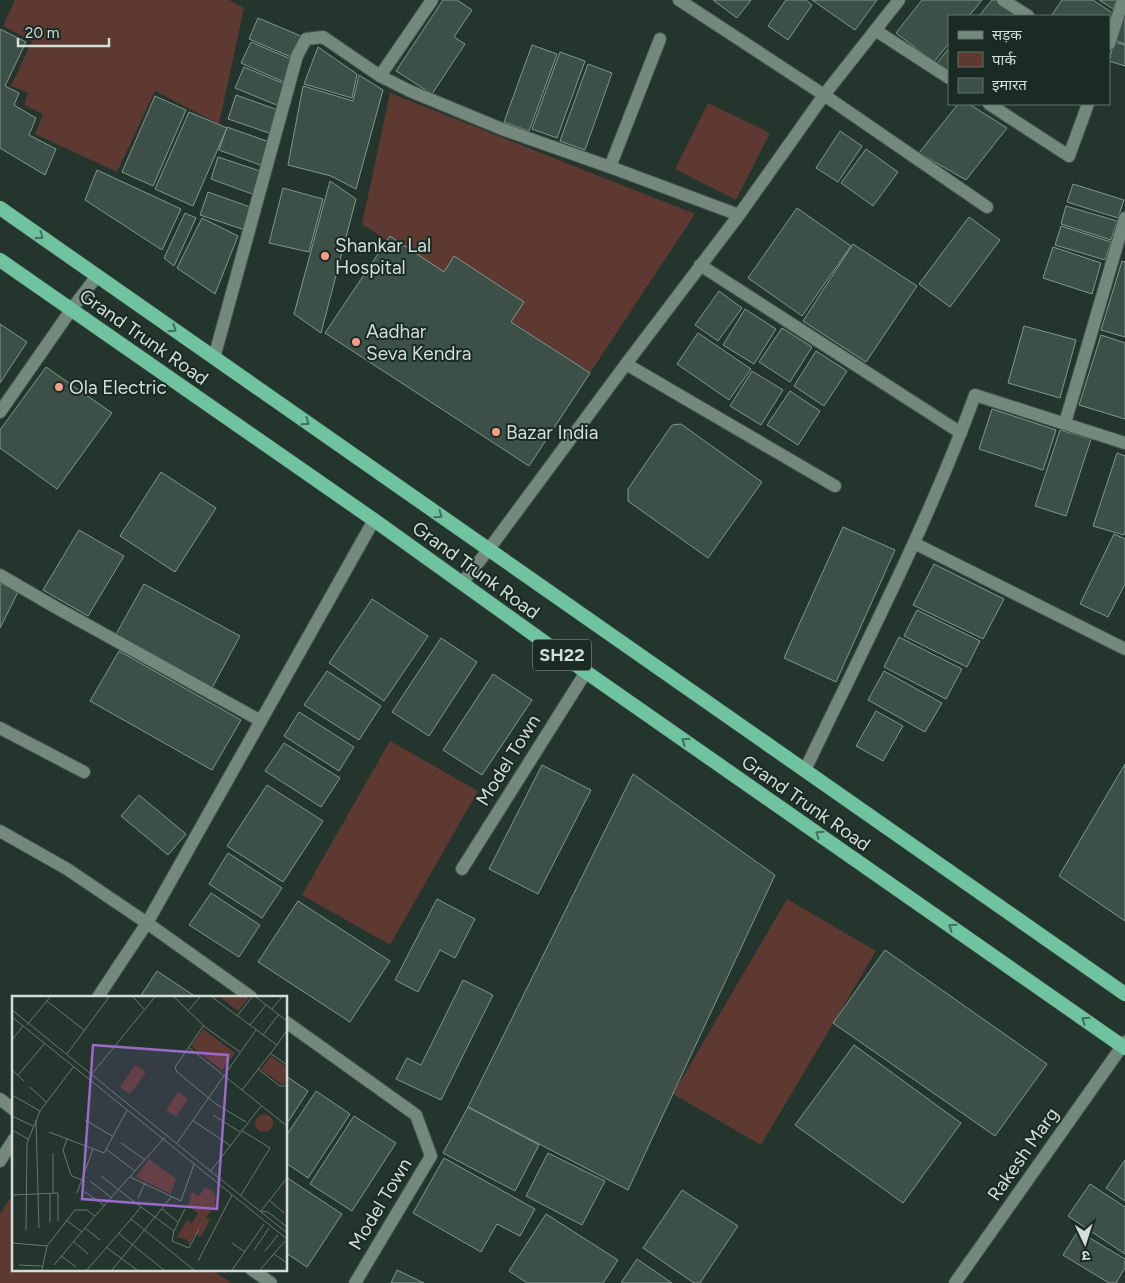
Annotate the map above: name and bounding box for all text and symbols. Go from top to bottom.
scale bar [18,15,109,47]
legend [948,15,1110,105]
text: 20 m [25,24,59,42]
text: सड़क [992,26,1022,44]
text: पार्क [992,51,1016,69]
text: इमारत [992,76,1027,94]
one-way arrow [34,230,44,239]
place label: Shankar Lal Hospital [335,234,431,279]
marker: Shankar Lal Hospital [319,250,331,262]
street label: Grand Trunk Road [75,284,213,390]
place label: Aadhar Seva Kendra [366,320,471,365]
one-way arrow [167,323,177,332]
marker: Aadhar Seva Kendra [350,336,362,348]
place label: Ola Electric [69,376,167,399]
marker: Ola Electric [53,381,65,393]
one-way arrow [301,416,310,425]
place label: Bazar India [506,421,598,444]
marker: Bazar India [490,426,502,438]
one-way arrow [434,509,443,518]
street label: Grand Trunk Road [408,516,544,624]
road number: SH22 [533,640,591,670]
street label: Model Town [471,710,545,810]
one-way arrow [682,738,691,747]
street label: Grand Trunk Road [737,750,875,856]
one-way arrow [815,831,824,840]
one-way arrow [948,924,958,933]
inset map [12,996,288,1270]
one-way arrow [1081,1017,1091,1026]
street label: Rakesh Marg [982,1103,1064,1205]
street label: Model Town [344,1154,416,1254]
north arrow [1060,1218,1110,1268]
text: उ [1080,1247,1091,1264]

